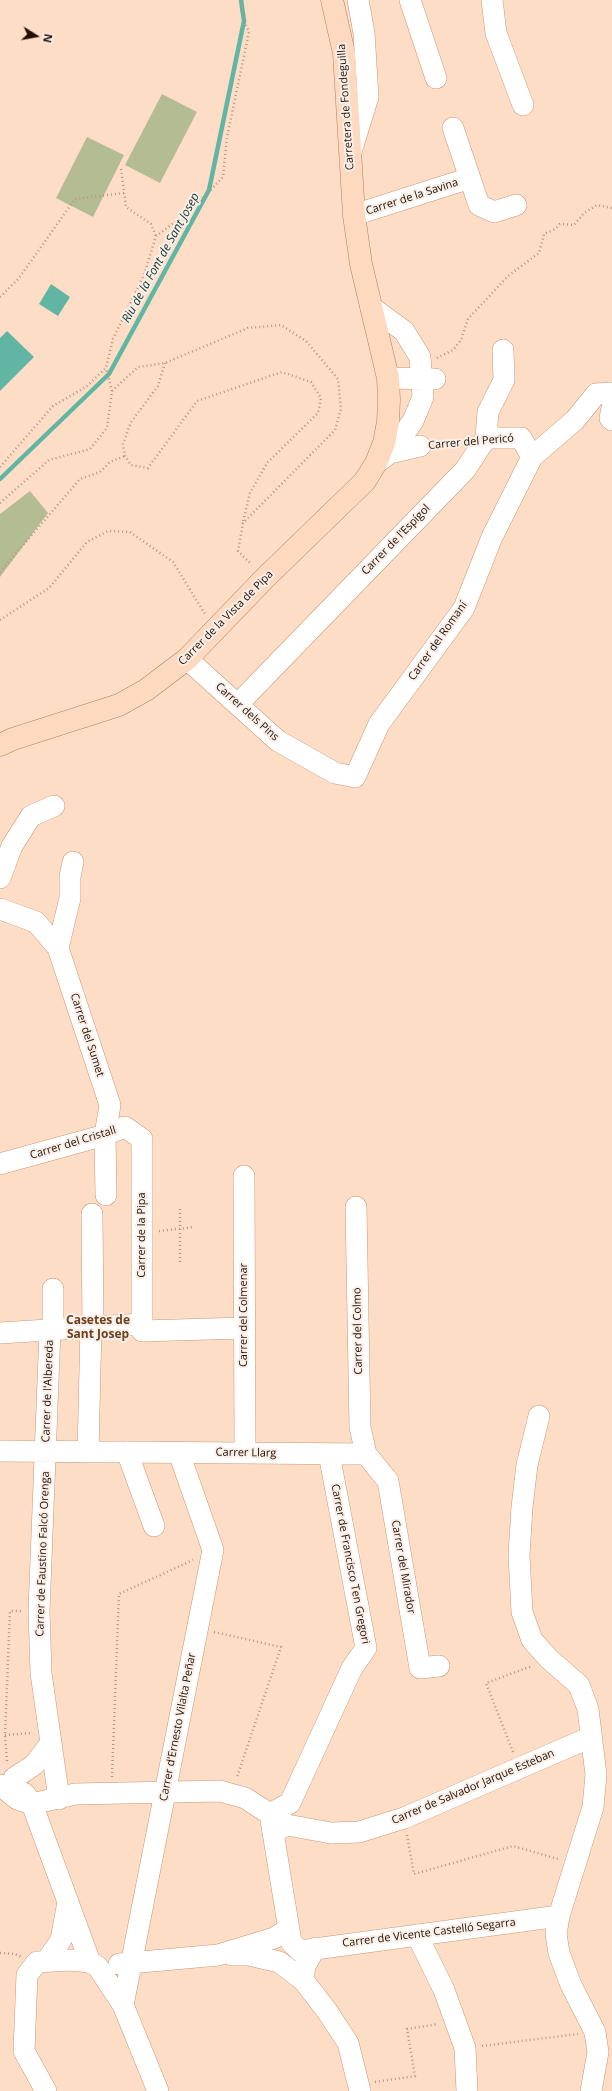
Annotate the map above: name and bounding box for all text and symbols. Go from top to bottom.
north arrow [16,16,56,56]
text: N [40,33,56,44]
street label: Carretera de Fondeguilla [335,43,357,171]
street label: Carrer de la Savina [364,176,460,218]
water label: Riu de la Font de Sant Josep [119,191,203,325]
street label: Carrer del Pericó [428,432,514,452]
street label: Carrer de l'Espígol [359,502,433,578]
street label: Carrer de la Vista de Pipa [176,568,276,668]
street label: Carrer del Romaní [406,599,470,683]
street label: Carrer dels Pins [213,680,281,744]
street label: Carrer del Sumet [67,992,107,1078]
street label: Carrer del Cristall [28,1124,118,1162]
street label: Carrer de la Pipa [135,1192,149,1278]
street label: Carrer del Colmenar [237,1263,251,1367]
street label: Carrer del Colmo [351,1287,365,1375]
district label: Casetes de Sant Josep [66,1314,130,1342]
street label: Carrer de l'Albereda [40,1339,56,1443]
street label: Carrer Llarg [216,1446,276,1460]
street label: Carrer de Faustino Falcó Orenga [34,1471,52,1637]
street label: Carrer de Francisco Ten Gregori [328,1483,372,1645]
street label: Carrer del Mirador [388,1519,418,1615]
street label: Carrer d'Ernesto Vilalta Peñar [157,1652,199,1802]
street label: Carrer de Salvador Jarque Esteban [390,1747,556,1827]
street label: Carrer de Vicente Castelló Segarra [342,1916,516,1950]

